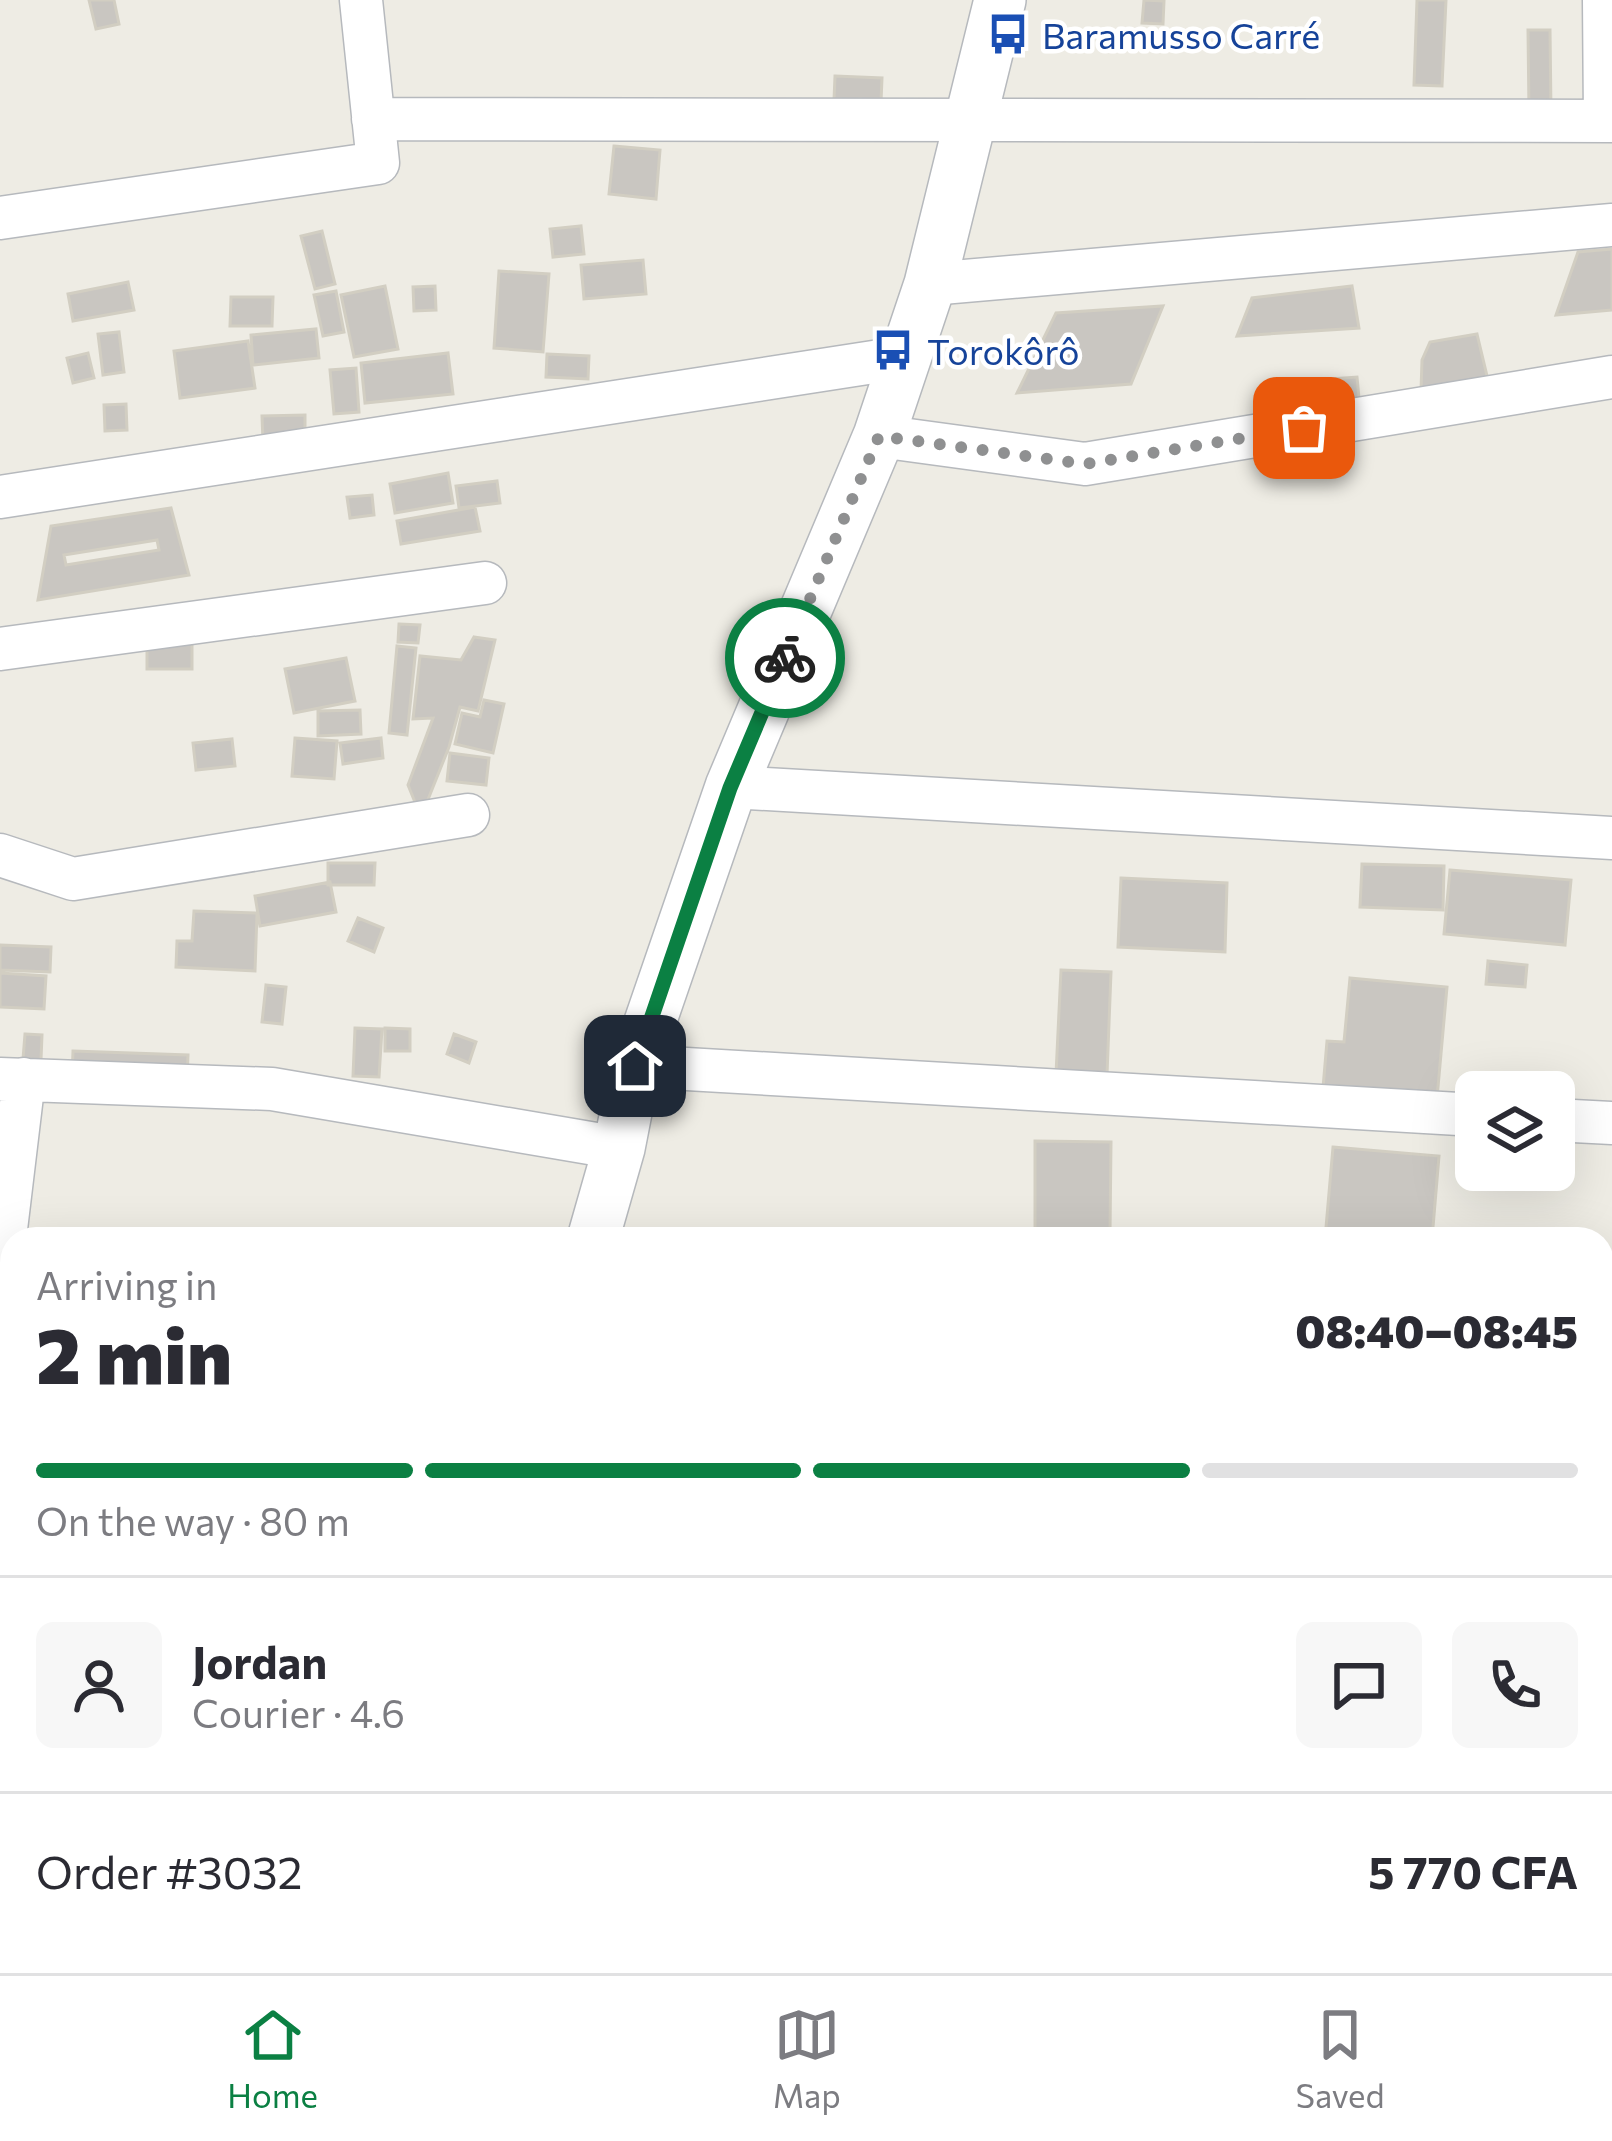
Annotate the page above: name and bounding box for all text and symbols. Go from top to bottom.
bus stop icon: Baramusso Carré [985,11,1031,57]
place label: Baramusso Carré [1042,12,1320,56]
bus stop icon: Torokôrô [870,327,916,373]
place label: Torokôrô [927,328,1080,372]
pin [1253,377,1355,479]
icon: bag [1271,395,1337,461]
courier [725,598,845,718]
icon: bike [752,625,818,691]
pin [584,1015,686,1117]
icon: home [602,1033,668,1099]
map controls [1455,1071,1575,1191]
button: layers [1455,1071,1575,1191]
text: Arriving in [36,1260,217,1308]
text: 08:40–08:45 [1295,1302,1578,1357]
text: 2 min [36,1305,232,1400]
text: On the way · 80 m [36,1496,350,1544]
button: person [36,1622,162,1748]
button: chat [1296,1622,1422,1748]
button: phone [1452,1622,1578,1748]
text: Jordan [192,1633,327,1688]
text: Courier · 4.6 [192,1688,405,1736]
text: Order #3032 [36,1843,302,1898]
text: 5 770 CFA [1368,1843,1578,1898]
tab: Home [227,2002,318,2115]
tab: Map [773,2002,841,2115]
tab: Saved [1296,2002,1385,2115]

